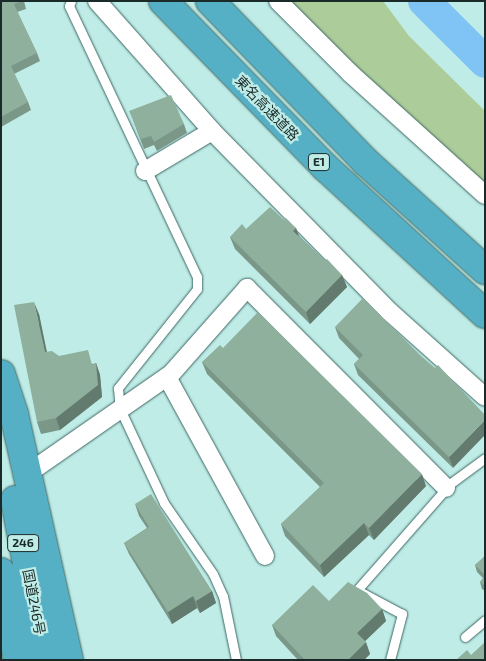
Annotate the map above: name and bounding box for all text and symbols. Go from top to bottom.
street label: 東名高速道路 [232,72,302,144]
road number: E1 [308,152,330,172]
road number: 246 [7,534,39,552]
street label: 国道246号 [19,568,49,636]

